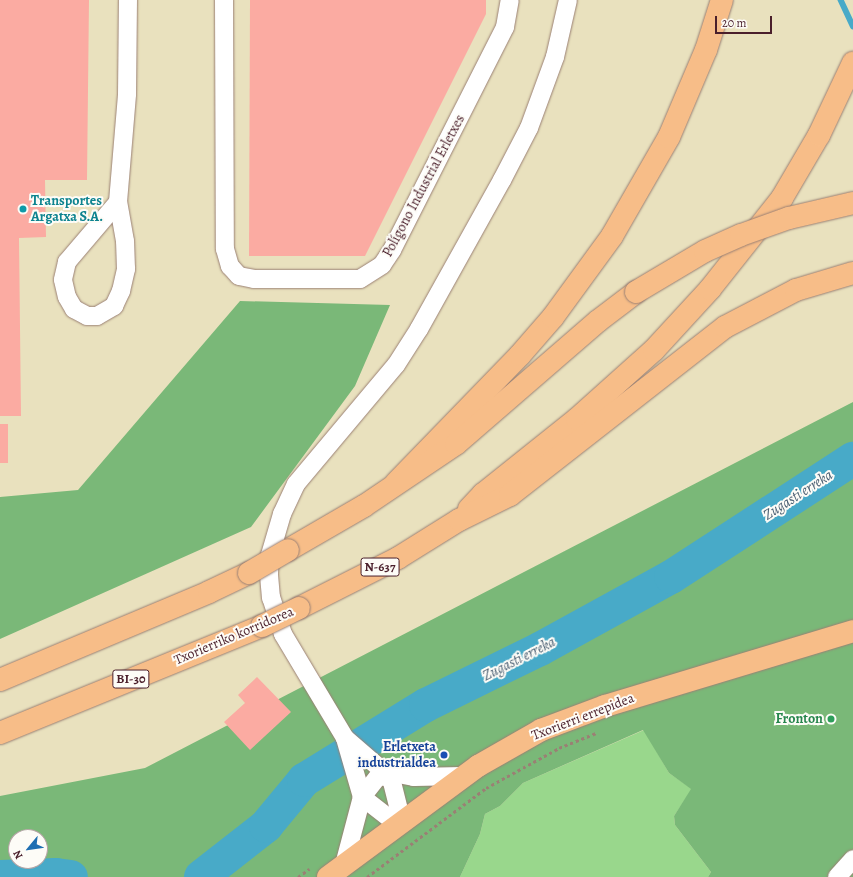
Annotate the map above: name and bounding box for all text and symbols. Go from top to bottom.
scale bar [717,8,774,34]
text: 20 m [722,15,746,31]
street label: Polígono Industrial Erletxes [379,112,469,260]
place label: Transportes Argatxa S.A. [31,193,103,226]
marker: Transportes Argatxa S.A. [18,204,28,214]
water label: Zugasti erreka [760,466,836,524]
road number: N-637 [360,556,400,578]
street label: Txorierriko korridorea [172,603,296,669]
water label: Zugasti erreka [480,633,558,685]
road number: BI-30 [112,668,150,690]
street label: Txorierri errepidea [529,690,637,744]
place label: Fronton [775,711,823,727]
marker: Fronton [826,714,836,724]
place label: Erletxeta industrialdea [357,739,436,772]
marker: Erletxeta industrialdea [439,750,449,760]
north arrow [8,829,48,869]
text: N [9,847,26,862]

